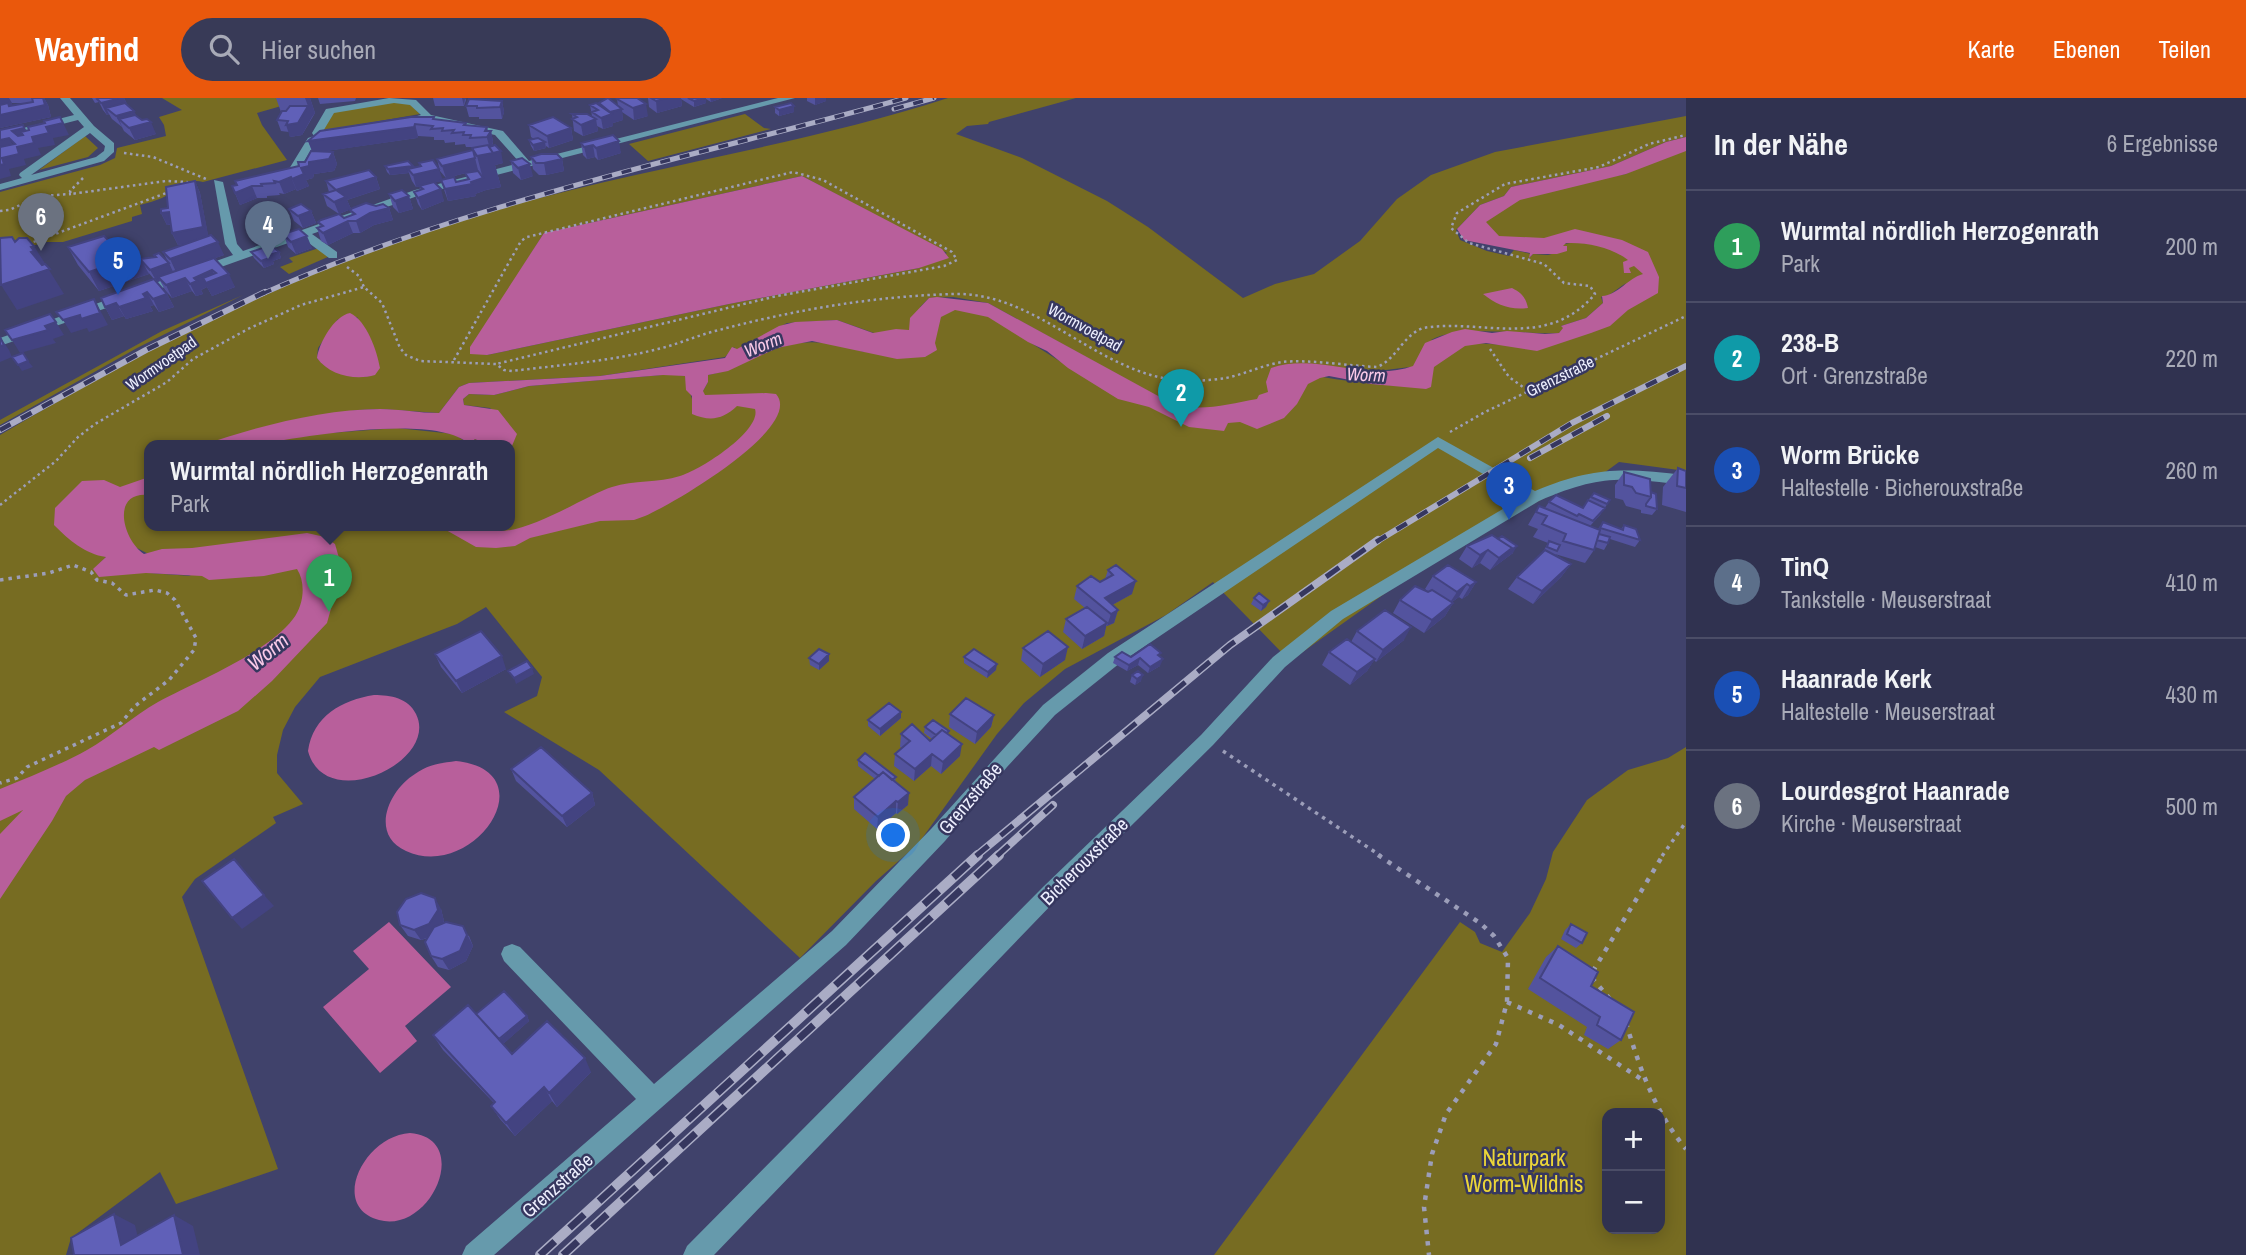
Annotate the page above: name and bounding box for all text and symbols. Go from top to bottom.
search box [181,18,671,81]
text: Wayfind [35,27,139,71]
icon: search [205,30,243,68]
text: Hier suchen [261,32,376,67]
text: Karte [1968,33,2015,65]
text: Ebenen [2053,33,2120,65]
text: Teilen [2158,33,2211,65]
text: In der Nähe [1714,124,1848,164]
text: 6 Ergebnisse [2107,128,2218,159]
pin: 6 [18,193,64,251]
pin: 4 [245,201,291,259]
text: Wurmtal nördlich Herzogenrath [1781,213,2099,248]
text: 1 [1732,231,1742,262]
text: 200 m [2166,231,2218,262]
pin: 5 [95,237,141,295]
text: Park [1781,248,1820,279]
street label: Wormvoetpad [1044,298,1126,356]
text: 238-B [1781,325,1839,360]
water label: Worm [740,326,786,363]
street label: Wormvoetpad [121,331,201,395]
text: 2 [1732,343,1742,374]
text: 220 m [2166,343,2218,374]
street label: Grenzstraße [1522,350,1598,402]
text: Ort · Grenzstraße [1781,360,1928,391]
water label: Worm [1346,361,1386,388]
pin: 2 [1158,369,1204,427]
text: Worm Brücke [1781,437,1919,472]
popup [144,440,515,531]
text: Wurmtal nördlich Herzogenrath [170,453,489,488]
text: 3 [1732,455,1742,486]
text: 260 m [2166,455,2218,486]
pin: 3 [1486,462,1532,520]
text: Haltestelle · Bicherouxstraße [1781,472,2023,503]
text: Park [170,488,209,519]
text: TinQ [1781,549,1829,584]
pin: 1 [306,554,352,612]
text: 4 [1732,567,1742,598]
text: 410 m [2166,567,2218,598]
text: Tankstelle · Meuserstraat [1781,584,1991,615]
water label: Worm [241,626,295,677]
text: Haanrade Kerk [1781,661,1932,696]
text: 5 [1732,679,1742,710]
text: 430 m [2166,679,2218,710]
text: Haltestelle · Meuserstraat [1781,696,1995,727]
street label: Grenzstraße [932,756,1008,840]
text: Lourdesgrot Haanrade [1781,773,2010,808]
text: 6 [1732,791,1742,822]
text: 500 m [2166,791,2218,822]
text: Kirche · Meuserstraat [1781,808,1961,839]
street label: Bicherouxstraße [1034,811,1134,911]
your location [876,818,910,852]
map controls [1602,1108,1665,1234]
button: + [1602,1108,1665,1171]
park label: Naturpark Worm-Wildnis [1464,1142,1584,1199]
street label: Grenzstraße [516,1147,598,1223]
button: − [1602,1171,1665,1234]

